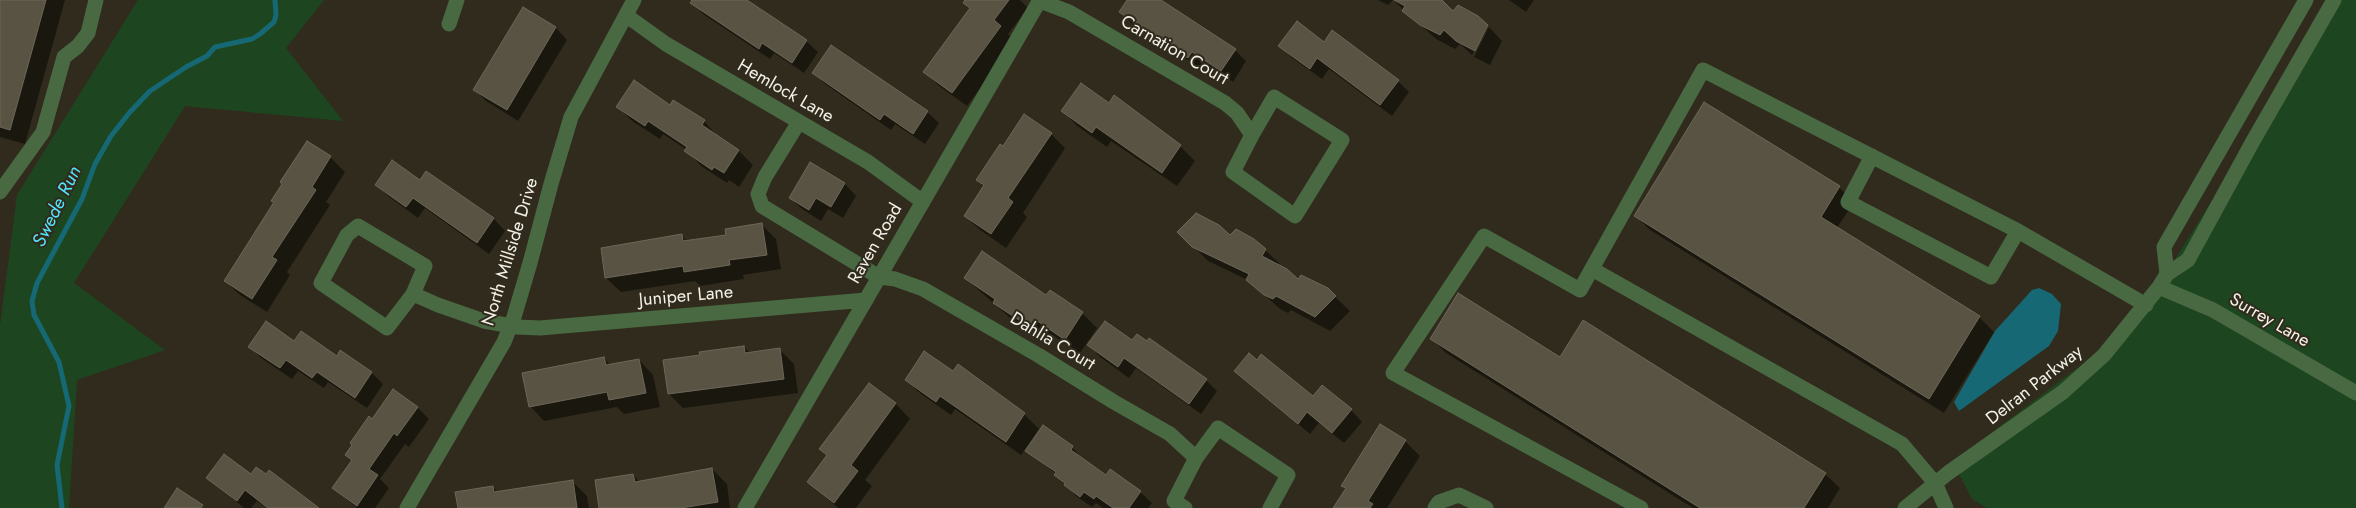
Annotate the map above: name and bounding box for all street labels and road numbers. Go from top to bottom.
street label: Carnation Court [1116,11,1232,91]
street label: Hemlock Lane [733,56,837,128]
street label: North Millside Drive [478,175,544,329]
street label: Raven Road [844,200,908,288]
street label: Juniper Lane [638,282,734,312]
street label: Surrey Lane [2225,289,2313,353]
street label: Dahlia Court [1006,308,1098,376]
street label: Delran Parkway [1982,342,2088,430]

